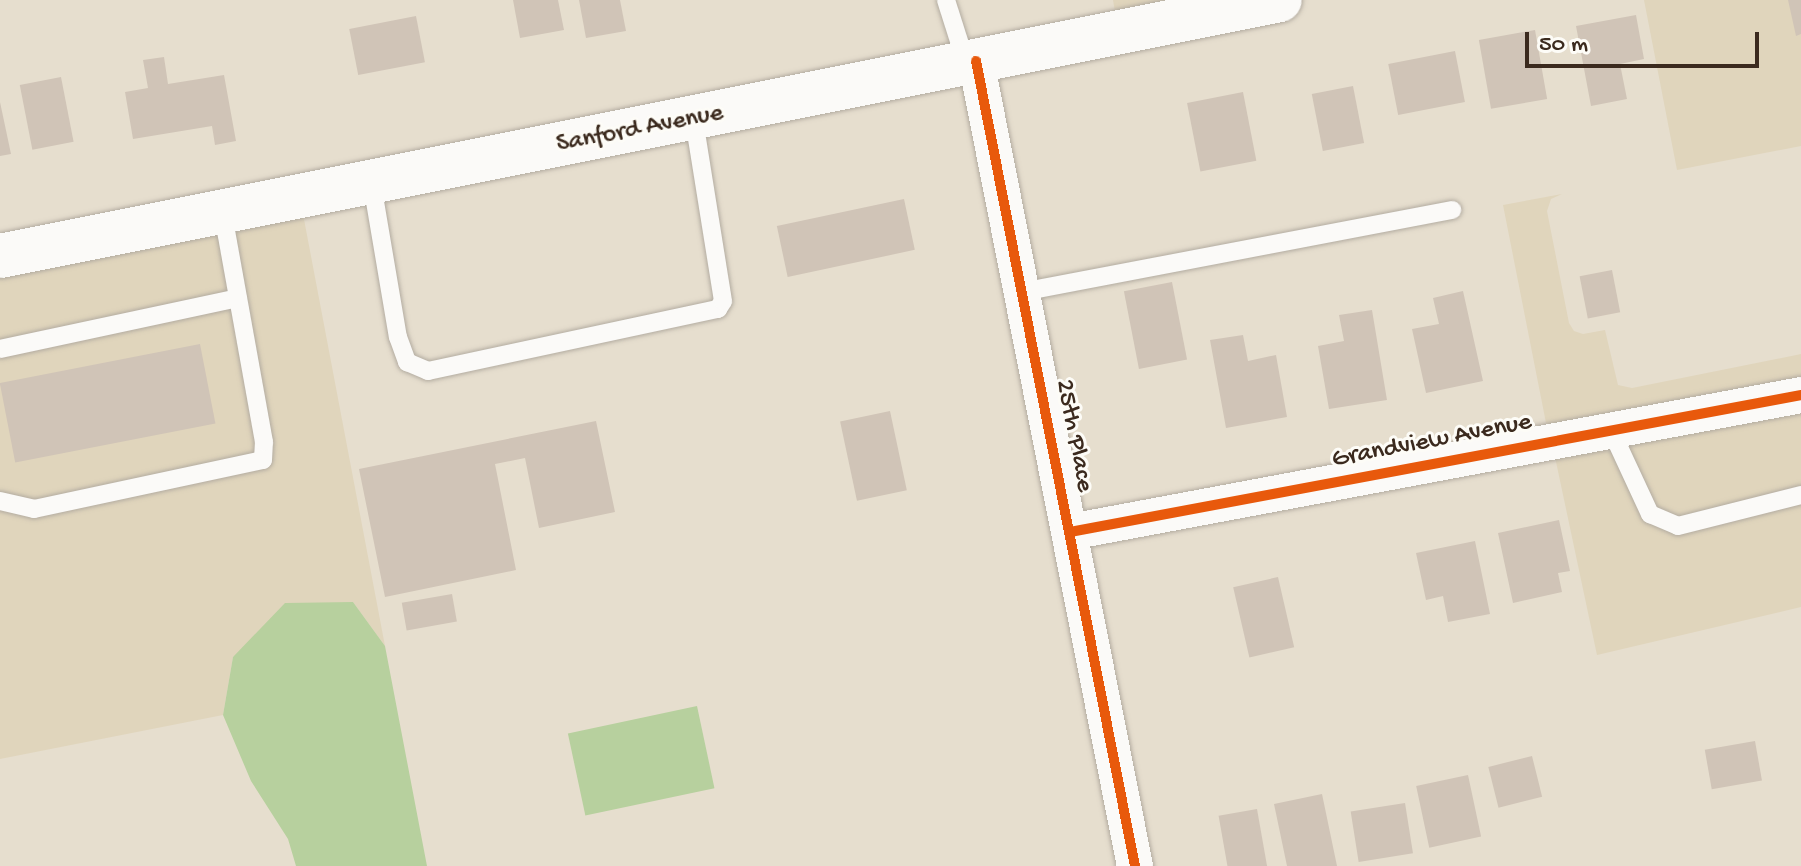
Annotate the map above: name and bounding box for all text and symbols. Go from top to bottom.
scale bar [1529,16,1763,66]
text: 50 m [1539,31,1588,60]
street label: Sanford Avenue [554,99,726,161]
street label: 25th Place [1047,377,1099,495]
street label: Grandview Avenue [1330,407,1534,477]

